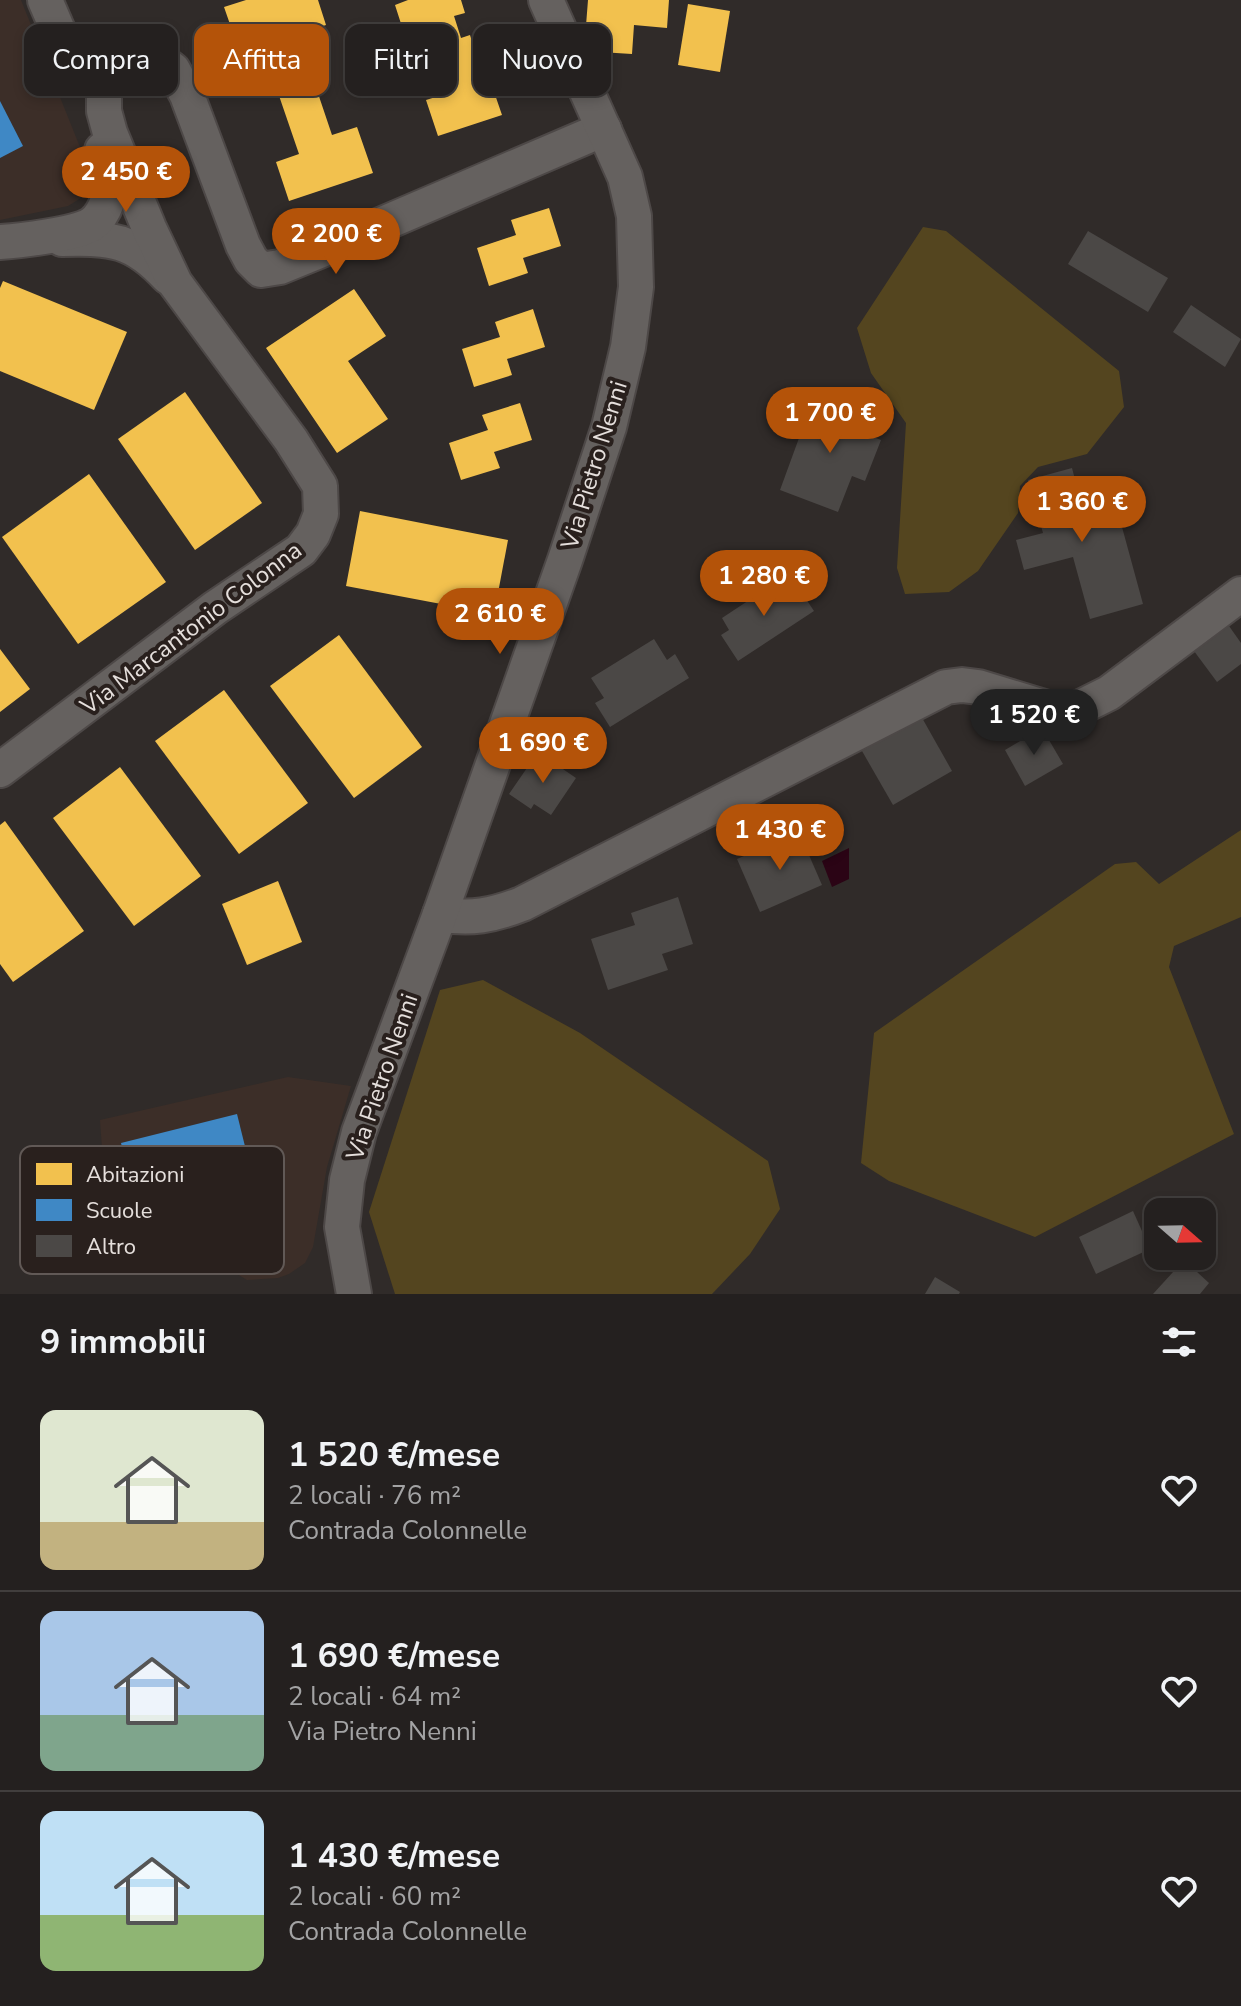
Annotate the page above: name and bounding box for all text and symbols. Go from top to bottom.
chip: Compra [24,24,178,96]
chip: Affitta [194,24,329,96]
chip: Filtri [345,24,457,96]
chip: Nuovo [473,24,611,96]
pin: 2 450 € [52,146,200,214]
text: 2 450 € [80,154,172,189]
pin: 2 200 € [262,208,410,276]
text: 2 200 € [290,216,382,251]
street label: Via Pietro Nenni [553,377,635,554]
pin: 1 700 € [756,387,904,455]
text: 1 700 € [784,395,876,430]
pin: 1 360 € [1008,476,1156,544]
text: 1 360 € [1036,484,1128,519]
street label: Via Marcantonio Colonna [73,534,308,722]
pin: 1 280 € [690,550,838,618]
text: 1 280 € [718,558,810,593]
pin: 2 610 € [426,588,574,656]
text: 2 610 € [454,596,546,631]
pin: 1 520 € [960,689,1108,757]
text: 1 520 € [988,697,1080,732]
pin: 1 690 € [469,717,617,785]
text: 1 690 € [497,725,589,760]
pin: 1 430 € [706,804,854,872]
text: 1 430 € [734,812,826,847]
street label: Via Pietro Nenni [338,989,425,1166]
legend [20,1146,284,1274]
text: Abitazioni [86,1160,184,1190]
text: Scuole [86,1196,152,1226]
north arrow [1144,1198,1216,1270]
map controls [1144,1198,1216,1270]
text: Altro [86,1232,136,1262]
text: 9 immobili [40,1319,206,1365]
icon: filters [1157,1320,1201,1364]
text: 1 520 €/mese [288,1432,500,1478]
icon: home [104,1442,200,1538]
icon: heart [1157,1468,1201,1512]
text: 2 locali · 76 m² [288,1478,461,1513]
text: Contrada Colonnelle [288,1513,527,1548]
text: 1 690 €/mese [288,1633,500,1679]
icon: home [104,1643,200,1739]
icon: heart [1157,1669,1201,1713]
text: 2 locali · 64 m² [288,1679,461,1714]
text: Via Pietro Nenni [288,1714,477,1749]
text: 1 430 €/mese [288,1833,500,1879]
icon: home [104,1843,200,1939]
icon: heart [1157,1869,1201,1913]
text: 2 locali · 60 m² [288,1879,461,1914]
text: Contrada Colonnelle [288,1914,527,1949]

